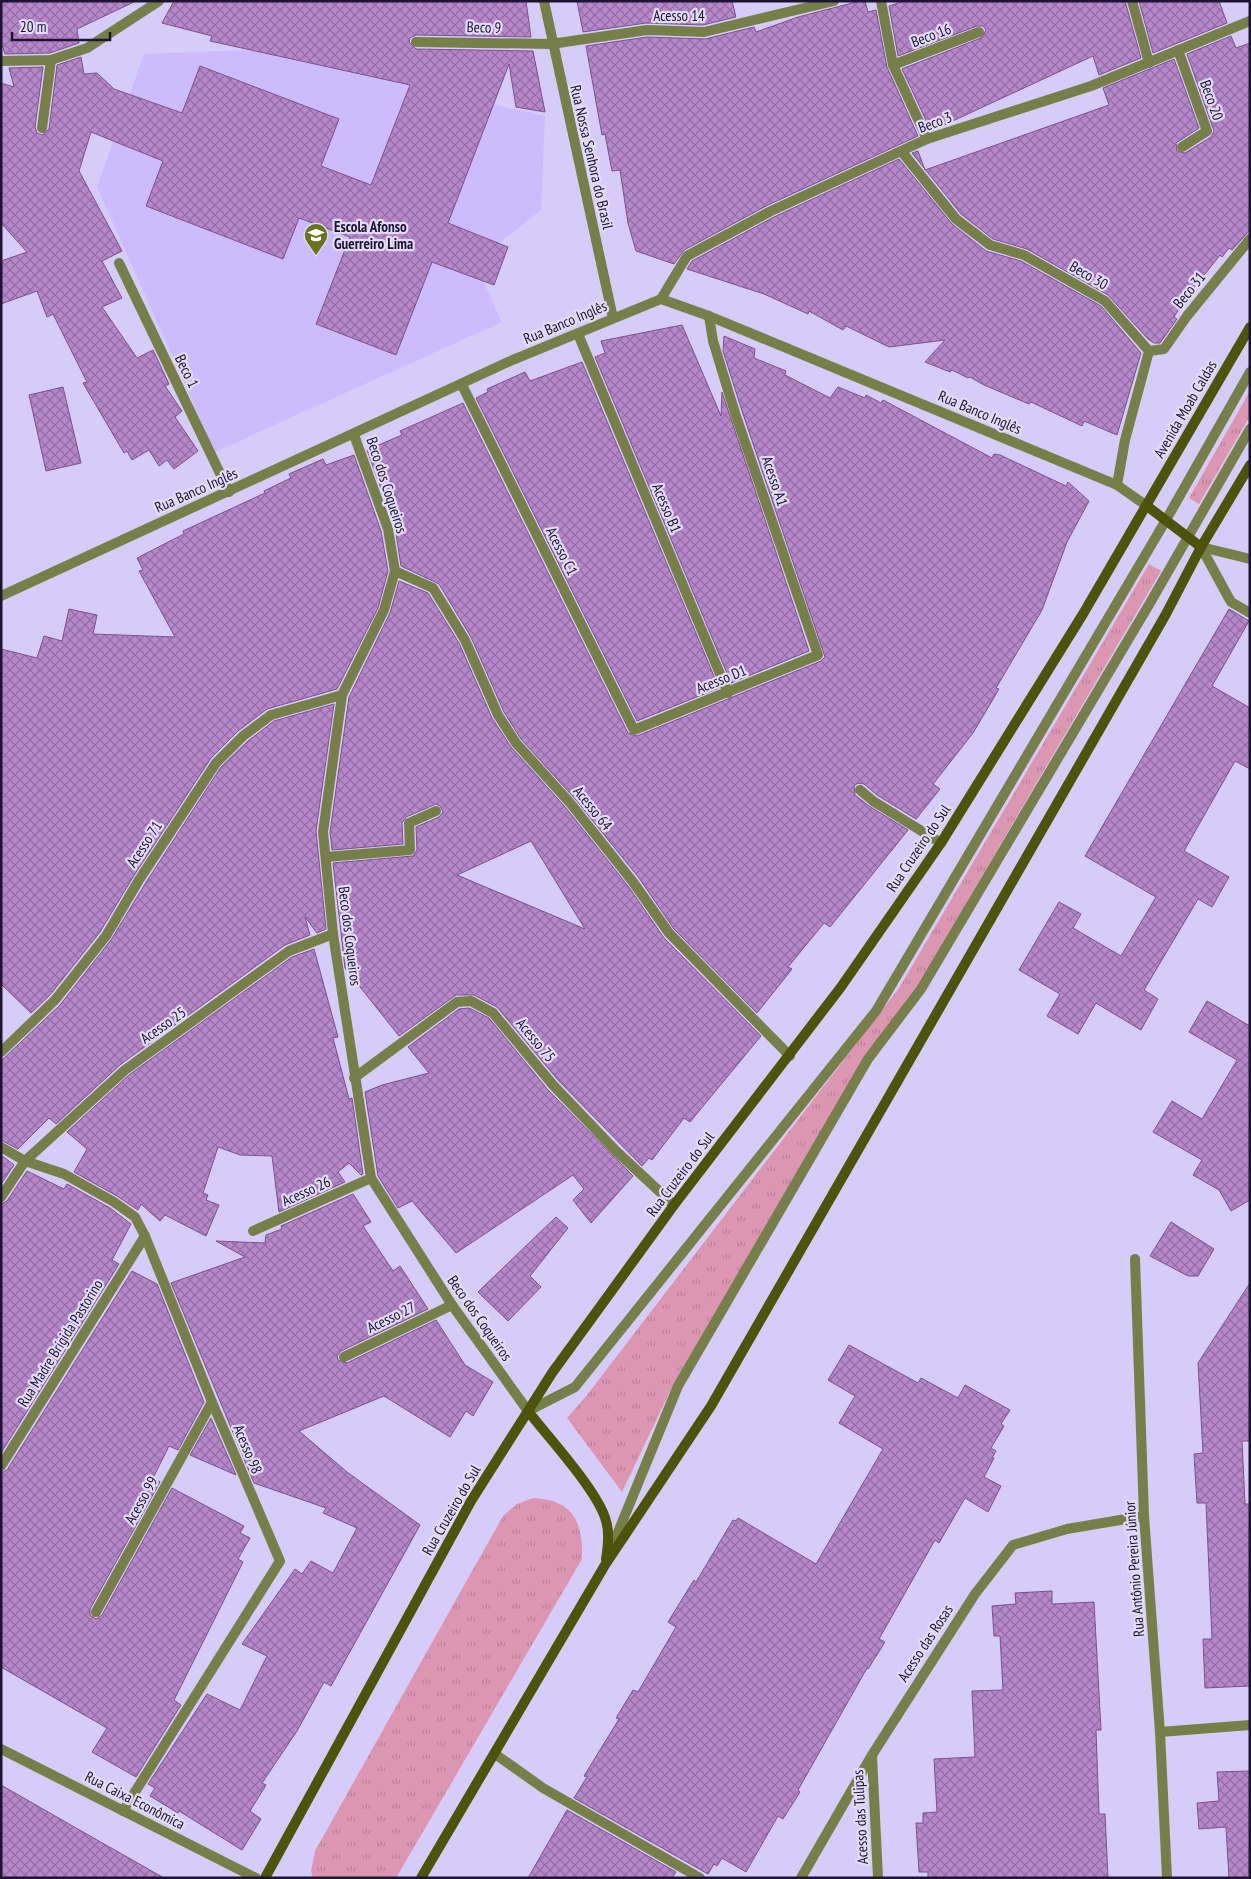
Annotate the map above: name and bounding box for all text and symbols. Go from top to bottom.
street label: Acesso 14 [653,6,705,25]
scale bar [12,10,110,42]
text: 20 m [20,17,46,36]
street label: Beco 9 [466,17,502,37]
street label: Beco 16 [908,19,954,51]
street label: Beco 20 [1196,77,1228,123]
street label: Rua Nossa Senhora do Brasil [566,83,618,231]
street label: Beco 3 [915,107,955,137]
place label: Escola Afonso Guerreiro Lima [334,217,413,253]
school or university icon: Escola Afonso Guerreiro Lima [303,222,329,256]
street label: Beco 30 [1066,256,1112,294]
street label: Beco 31 [1169,268,1209,312]
street label: Rua Banco Inglês [521,296,609,348]
street label: Beco 1 [171,351,203,391]
street label: Avenida Moab Caldas [1149,357,1221,461]
street label: Rua Banco Inglês [936,386,1024,438]
street label: Beco dos Coqueiros [362,434,412,536]
street label: Acesso A1 [758,454,792,508]
street label: Rua Banco Inglês [152,463,240,517]
street label: Acesso B1 [648,480,686,536]
street label: Acesso C1 [542,524,582,578]
street label: Acesso D1 [693,660,749,698]
street label: Acesso 64 [569,782,617,834]
street label: Rua Cruzeiro do Sul [882,800,954,895]
street label: Acesso 71 [122,817,166,871]
street label: Beco dos Coqueiros [334,885,366,987]
street label: Acesso 25 [136,1002,190,1048]
street label: Acesso 75 [512,1014,560,1066]
street label: Rua Cruzeiro do Sul [642,1127,718,1220]
street label: Acesso 26 [279,1172,334,1210]
street label: Beco dos Coqueiros [443,1272,517,1364]
street label: Rua Madre Brígida Pastorino [13,1276,107,1410]
street label: Acesso 27 [364,1297,418,1337]
street label: Acesso 98 [229,1422,267,1476]
street label: Rua Cruzeiro do Sul [417,1461,485,1559]
street label: Acesso 99 [120,1473,162,1527]
street label: Rua Antônio Pereira Júnior [1120,1500,1148,1638]
street label: Acesso das Rosas [893,1601,957,1685]
street label: Rua Caixa Econômica [82,1767,188,1833]
street label: Acesso das Tulipas [848,1769,872,1865]

